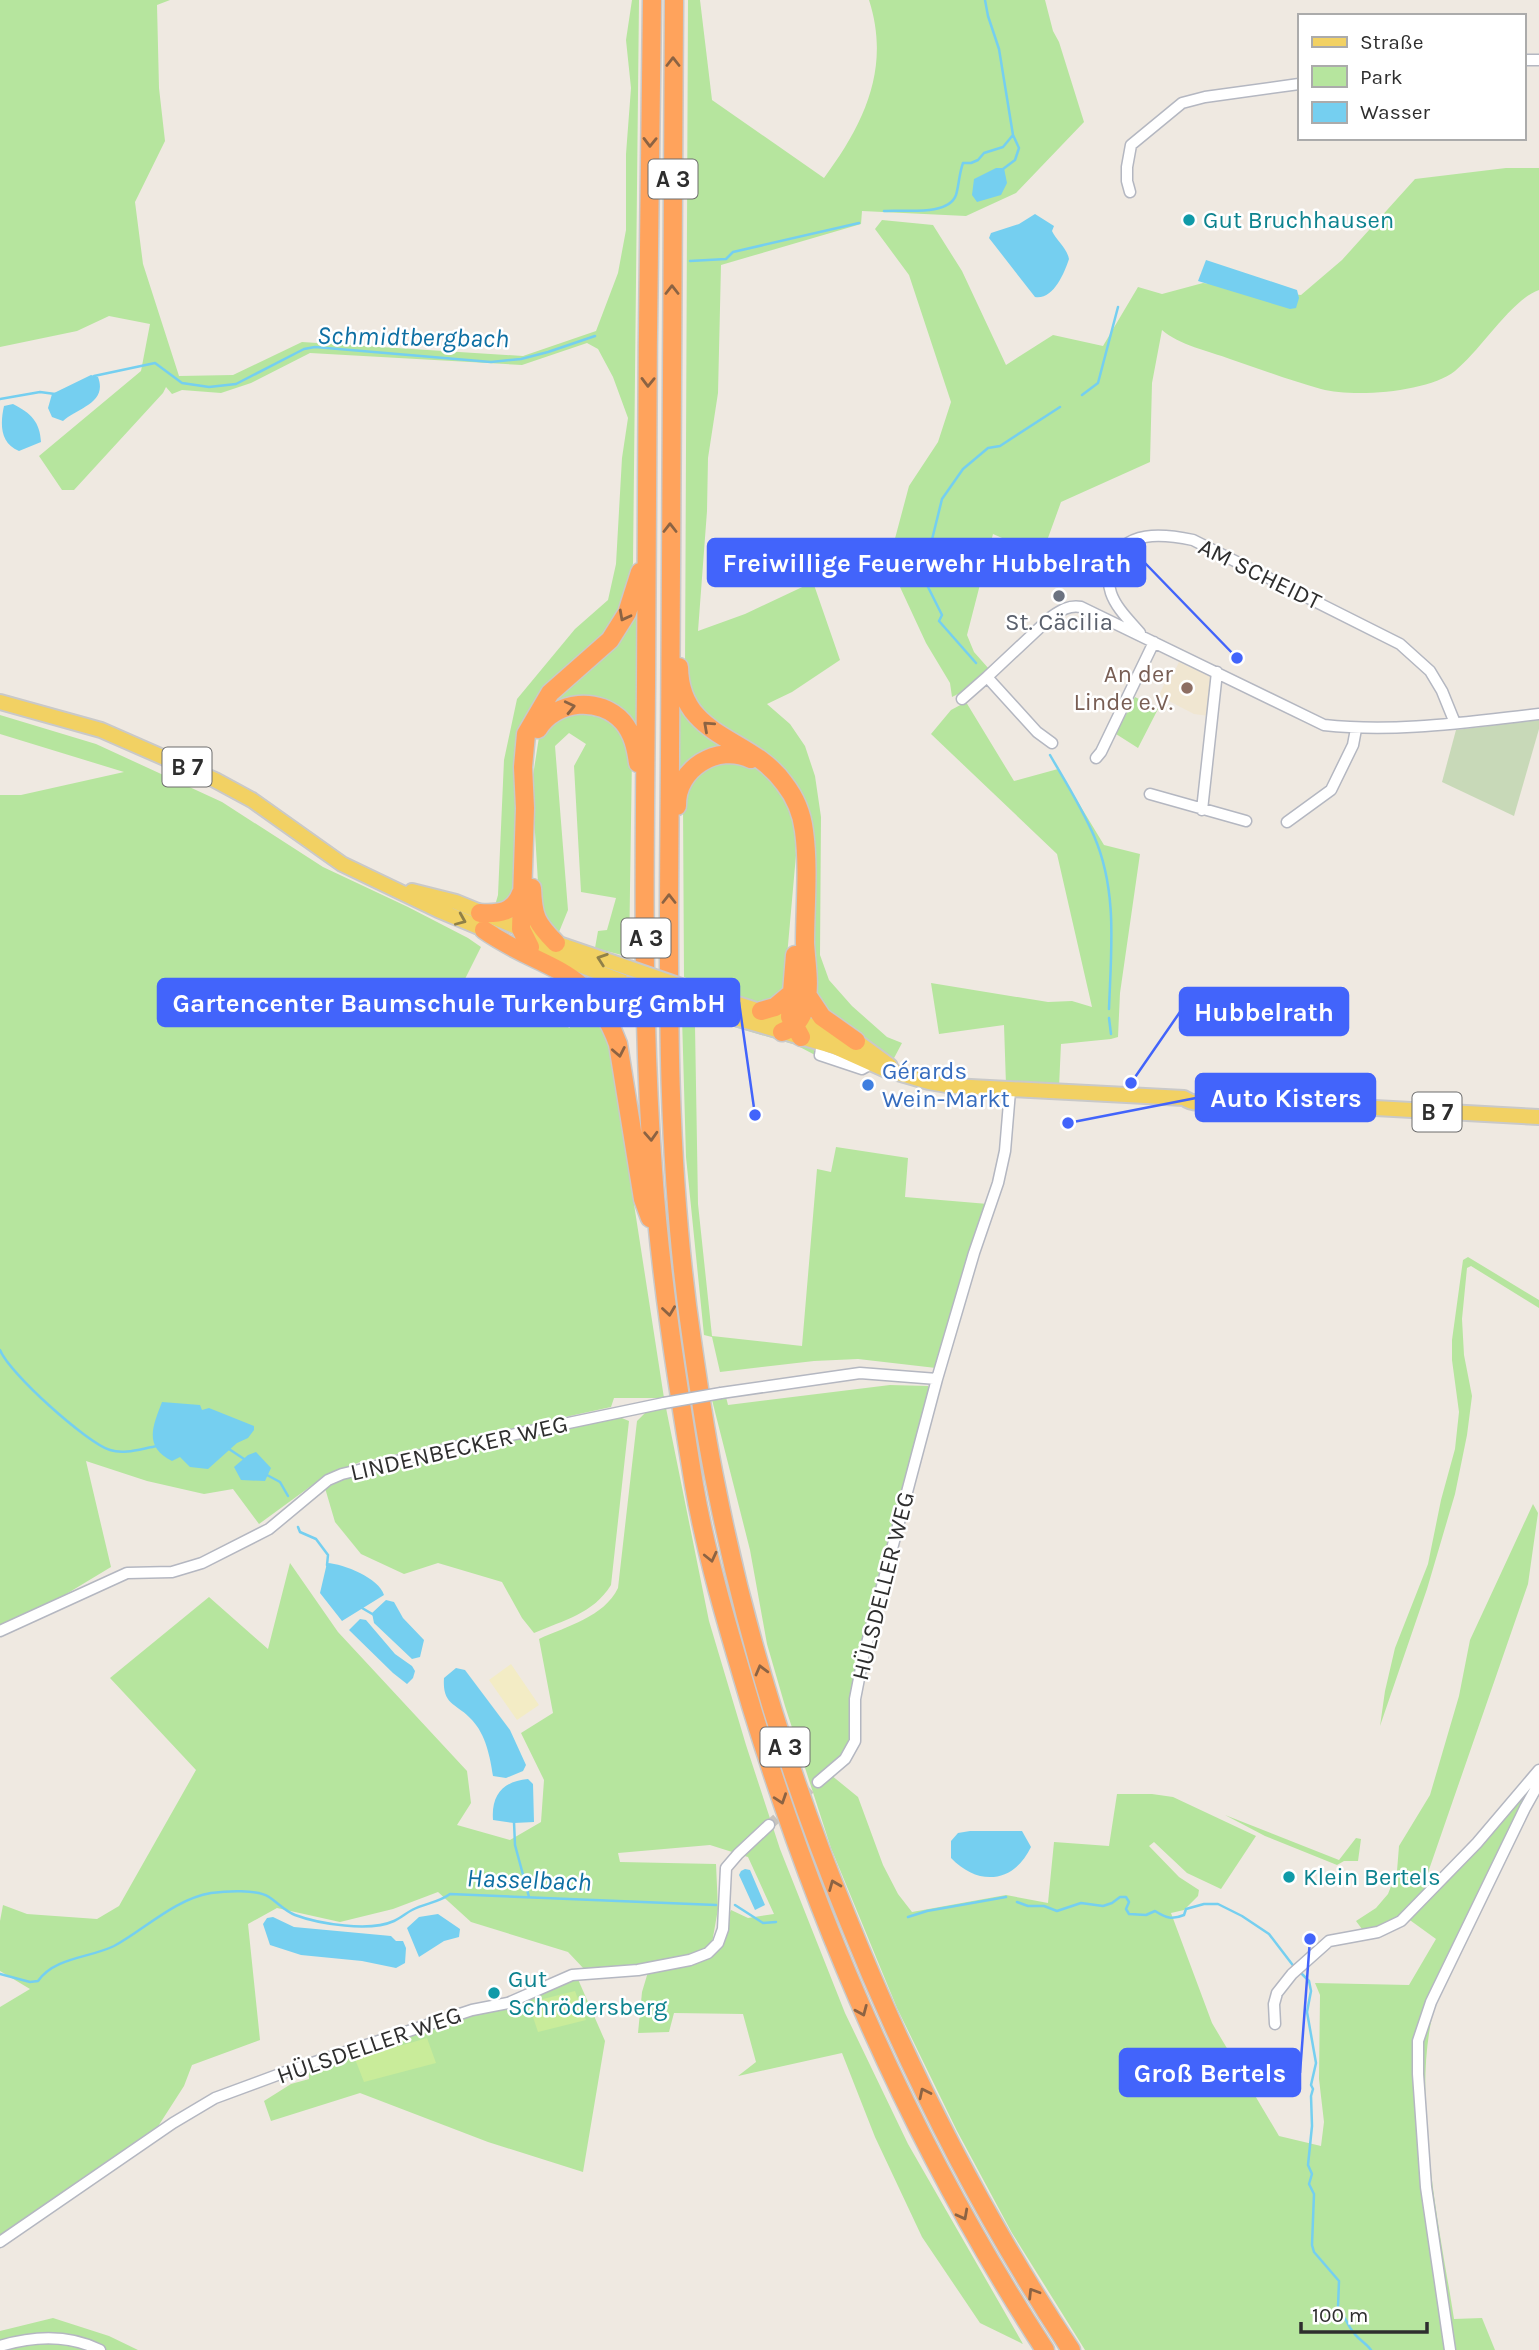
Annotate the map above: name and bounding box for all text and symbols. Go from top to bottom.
legend [1298,14,1525,140]
text: Straße [1360,30,1423,54]
one-way arrow [665,56,681,67]
text: Park [1360,65,1403,89]
text: Wasser [1360,100,1431,124]
one-way arrow [643,136,658,147]
road number: A 3 [648,160,698,198]
place label: Gut Bruchhausen [1203,206,1394,234]
marker: Gut Bruchhausen [1181,212,1197,228]
one-way arrow [664,284,680,294]
water label: Schmidtbergbach [317,320,509,354]
one-way arrow [640,378,656,388]
one-way arrow [662,522,678,533]
street label: AM SCHEIDT [1194,532,1326,616]
callout: Freiwillige Feuerwehr Hubbelrath [708,539,1145,586]
text: Freiwillige Feuerwehr Hubbelrath [723,548,1131,579]
marker: St. Cäcilia [1051,588,1067,604]
place label: St. Cäcilia [1005,608,1113,636]
one-way arrow [619,609,632,622]
place label: An der Linde e.V. [1074,660,1173,716]
marker: An der Linde e.V. [1179,680,1195,696]
one-way arrow [563,701,575,715]
one-way arrow [703,722,716,734]
road number: B 7 [162,748,212,786]
one-way arrow [661,893,677,903]
one-way arrow [454,912,466,926]
road number: A 3 [622,918,670,958]
one-way arrow [597,953,609,967]
callout: Gartencenter Baumschule Turkenburg GmbH [158,979,739,1026]
text: Gartencenter Baumschule Turkenburg GmbH [172,988,726,1019]
callout: Hubbelrath [1180,988,1348,1035]
text: Hubbelrath [1194,997,1334,1028]
one-way arrow [611,1046,626,1058]
place label: Gérards Wein-Markt [882,1057,1010,1113]
callout: Auto Kisters [1196,1074,1375,1121]
marker: Gérards Wein-Markt [860,1077,876,1093]
text: Auto Kisters [1210,1083,1362,1114]
road number: B 7 [1412,1092,1462,1132]
one-way arrow [644,1131,659,1142]
one-way arrow [661,1305,676,1317]
street label: LINDENBECKER WEG [348,1409,570,1487]
street label: HÜLSDELLER WEG [846,1489,920,1683]
one-way arrow [703,1551,717,1563]
one-way arrow [754,1664,769,1676]
road number: A 3 [760,1728,810,1766]
one-way arrow [773,1792,787,1804]
water label: Hasselbach [466,1862,592,1898]
place label: Klein Bertels [1303,1863,1441,1891]
marker: Klein Bertels [1281,1869,1297,1885]
one-way arrow [828,1880,842,1892]
place label: Gut Schrödersberg [508,1965,668,2021]
marker: Gut Schrödersberg [486,1985,502,2001]
street label: HÜLSDELLER WEG [273,2000,465,2090]
one-way arrow [854,2004,868,2017]
callout: Groß Bertels [1120,2049,1300,2096]
text: Groß Bertels [1134,2058,1286,2089]
one-way arrow [919,2088,933,2101]
one-way arrow [955,2208,969,2220]
one-way arrow [1029,2288,1042,2301]
scale bar [1301,2290,1427,2334]
text: 100 m [1312,2303,1369,2327]

